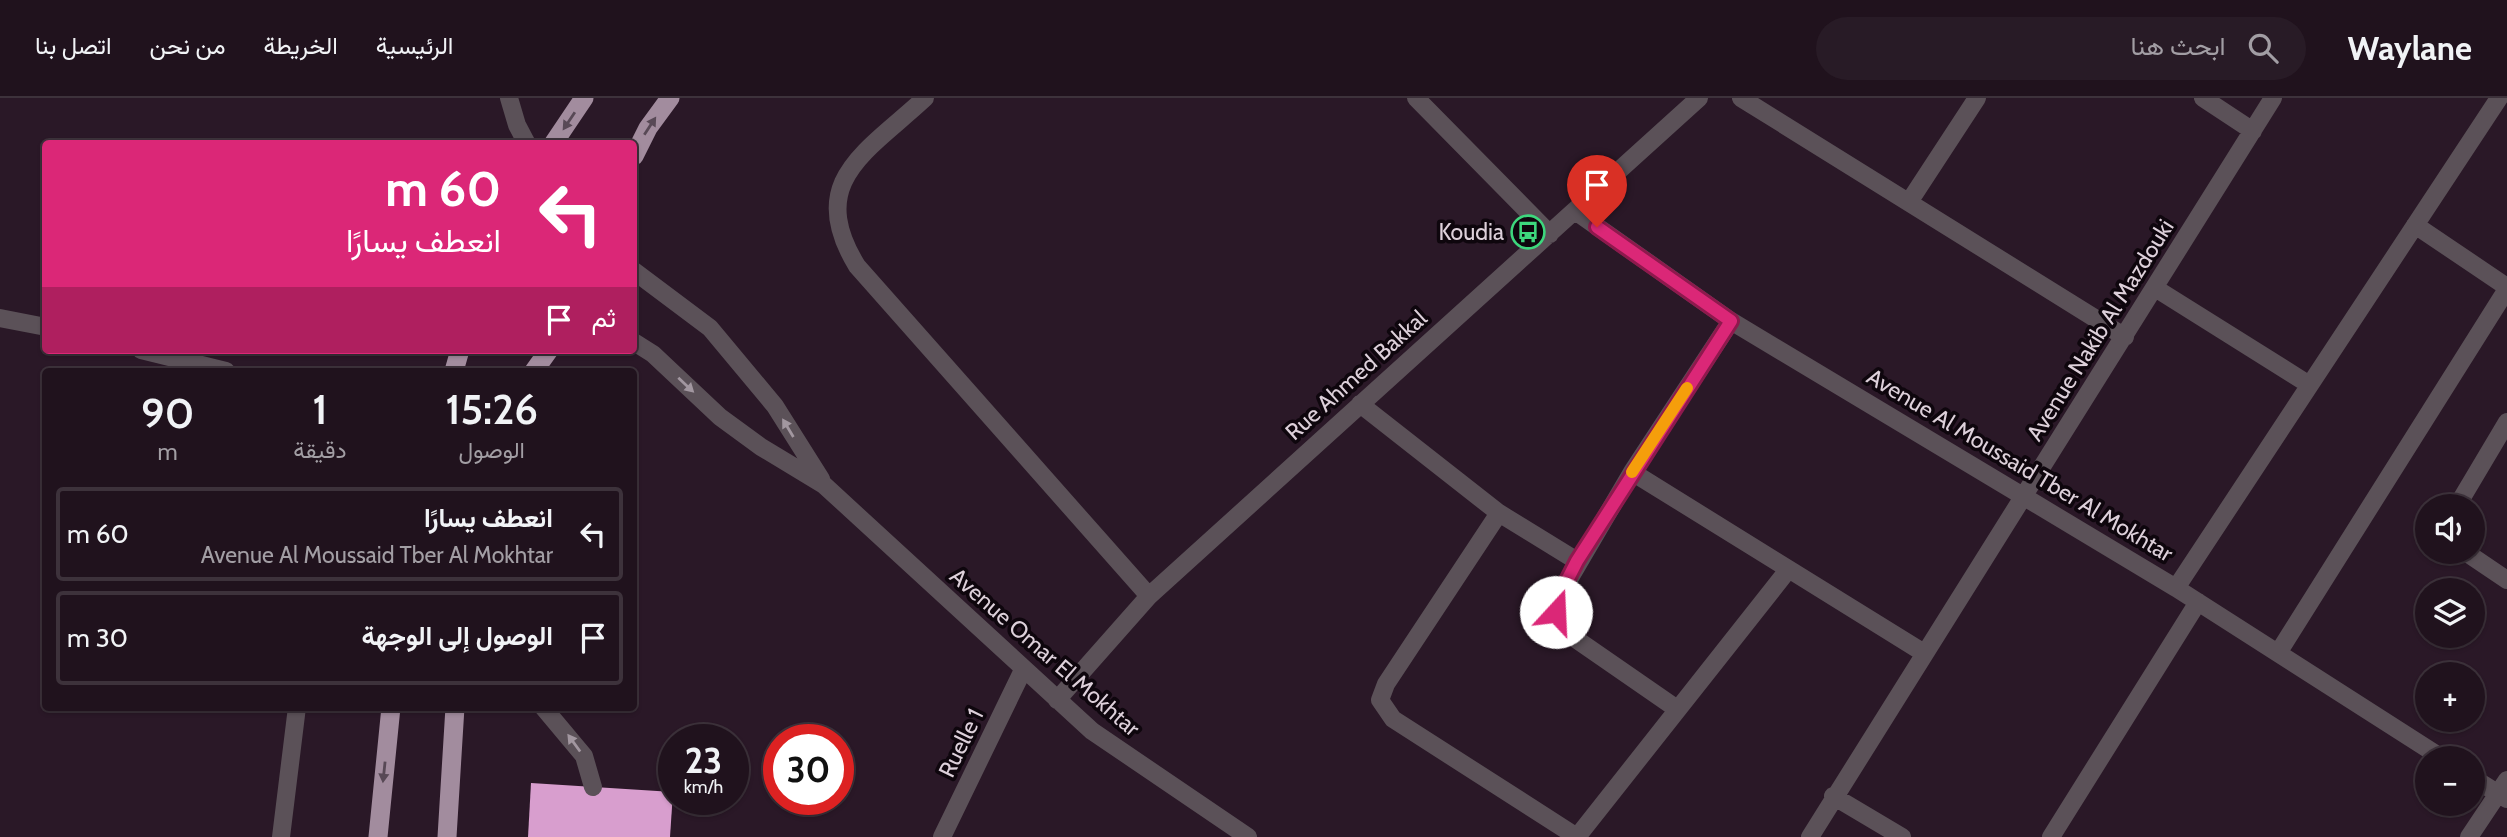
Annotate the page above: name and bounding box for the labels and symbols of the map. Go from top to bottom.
one-way arrow [562,111,575,131]
one-way arrow [644,116,657,136]
pin [1567,155,1627,227]
bus stop icon: Koudia [1509,213,1547,251]
street label: Avenue Nakib Al Mazdouki [2020,214,2180,446]
place label: Koudia [1438,218,1504,246]
street label: Rue Ahmed Bakkal [1279,304,1433,446]
street label: Avenue Al Moussaid Tber Al Mokhtar [1862,362,2179,568]
one-way arrow [677,377,695,393]
one-way arrow [781,418,794,437]
street label: Avenue Omar El Mokhtar [944,562,1146,743]
position arrow [1519,575,1593,649]
street label: Ruelle 1 [932,704,990,782]
speed limit sign: 30 [763,724,854,815]
one-way arrow [567,734,581,752]
one-way arrow [379,761,390,783]

